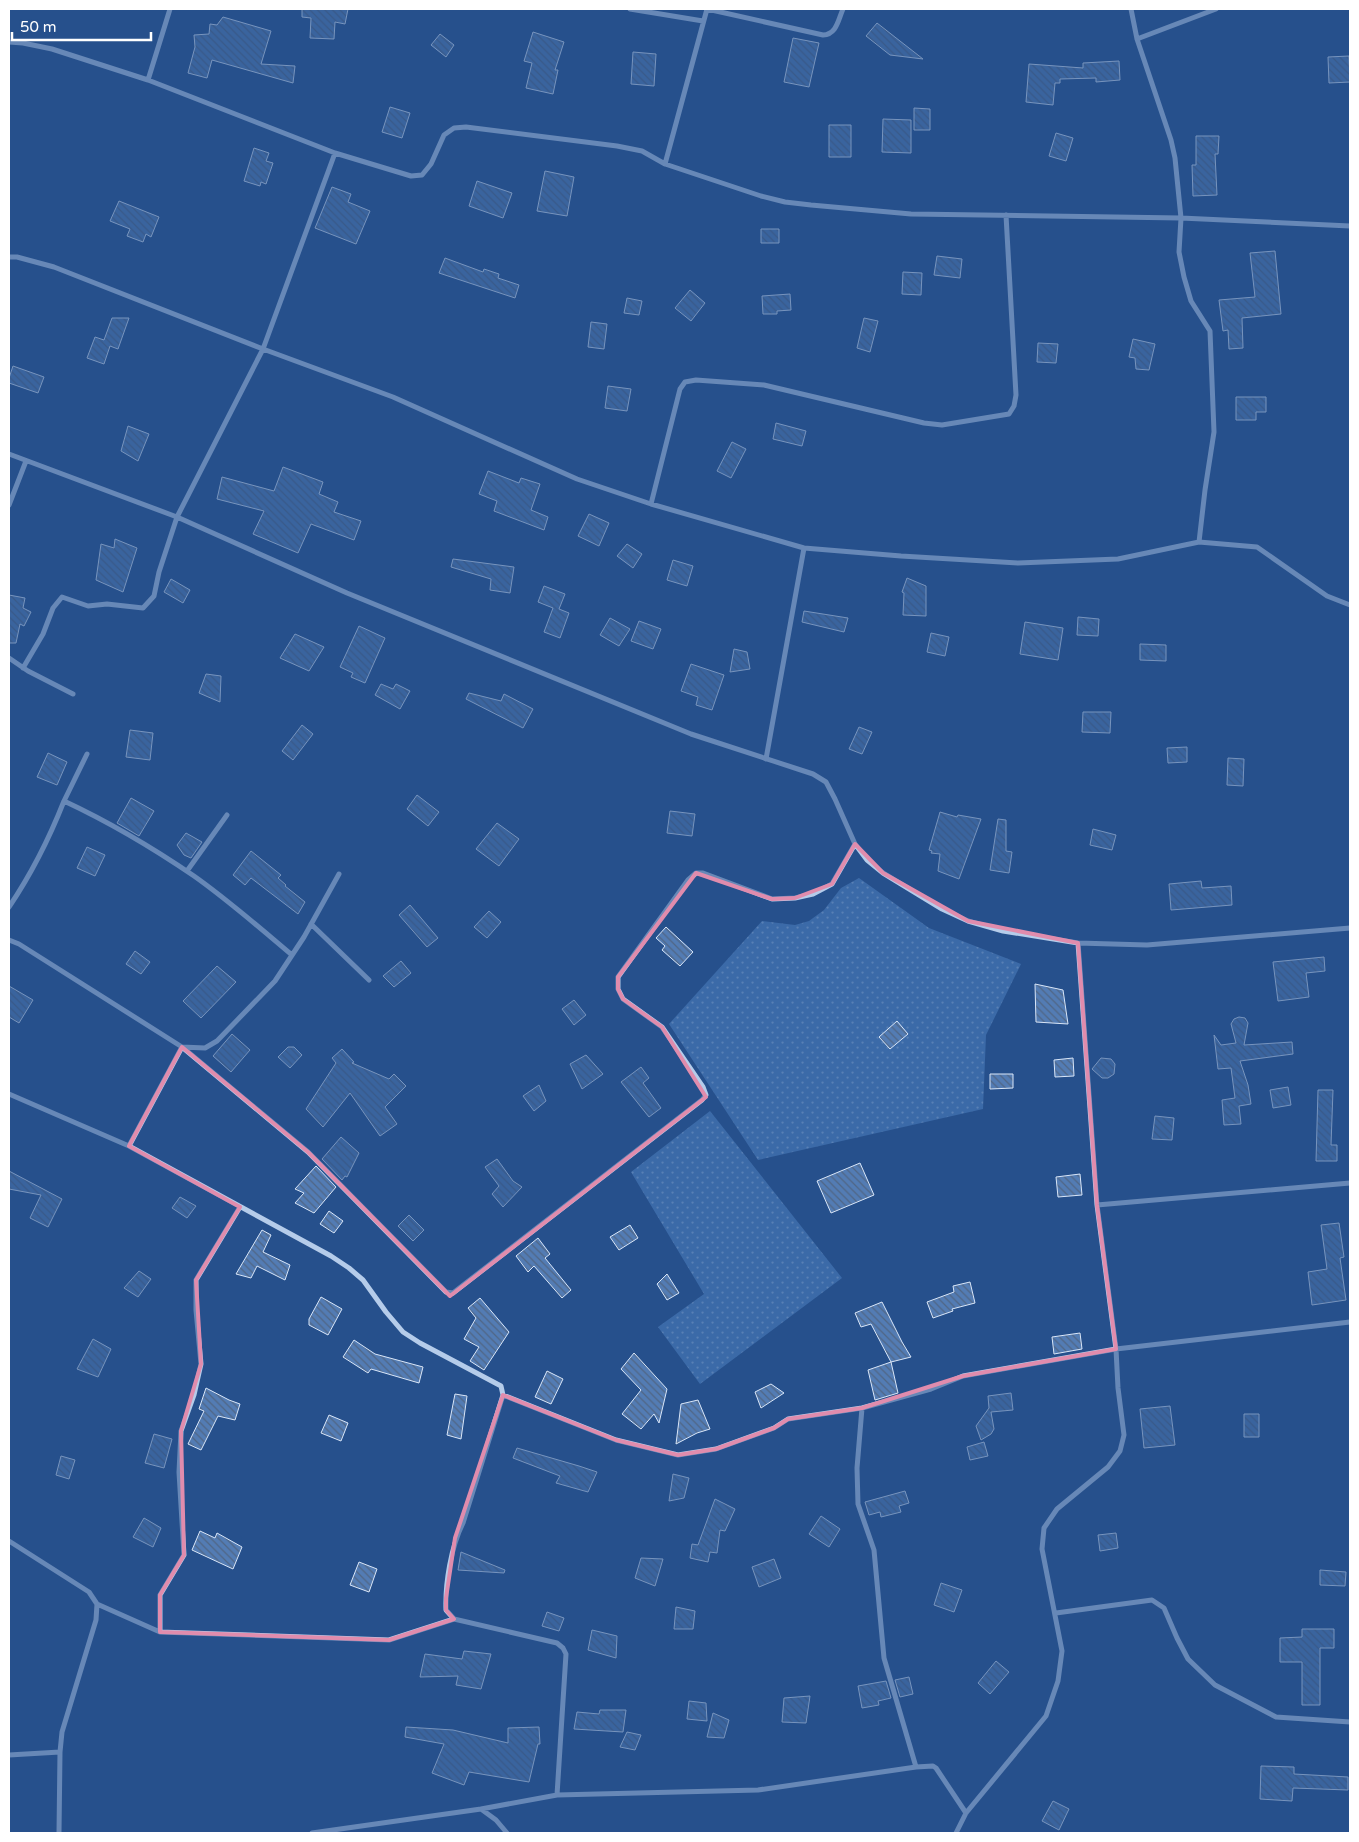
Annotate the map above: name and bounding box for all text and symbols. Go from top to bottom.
scale bar [12,10,151,42]
text: 50 m [20,18,57,36]

